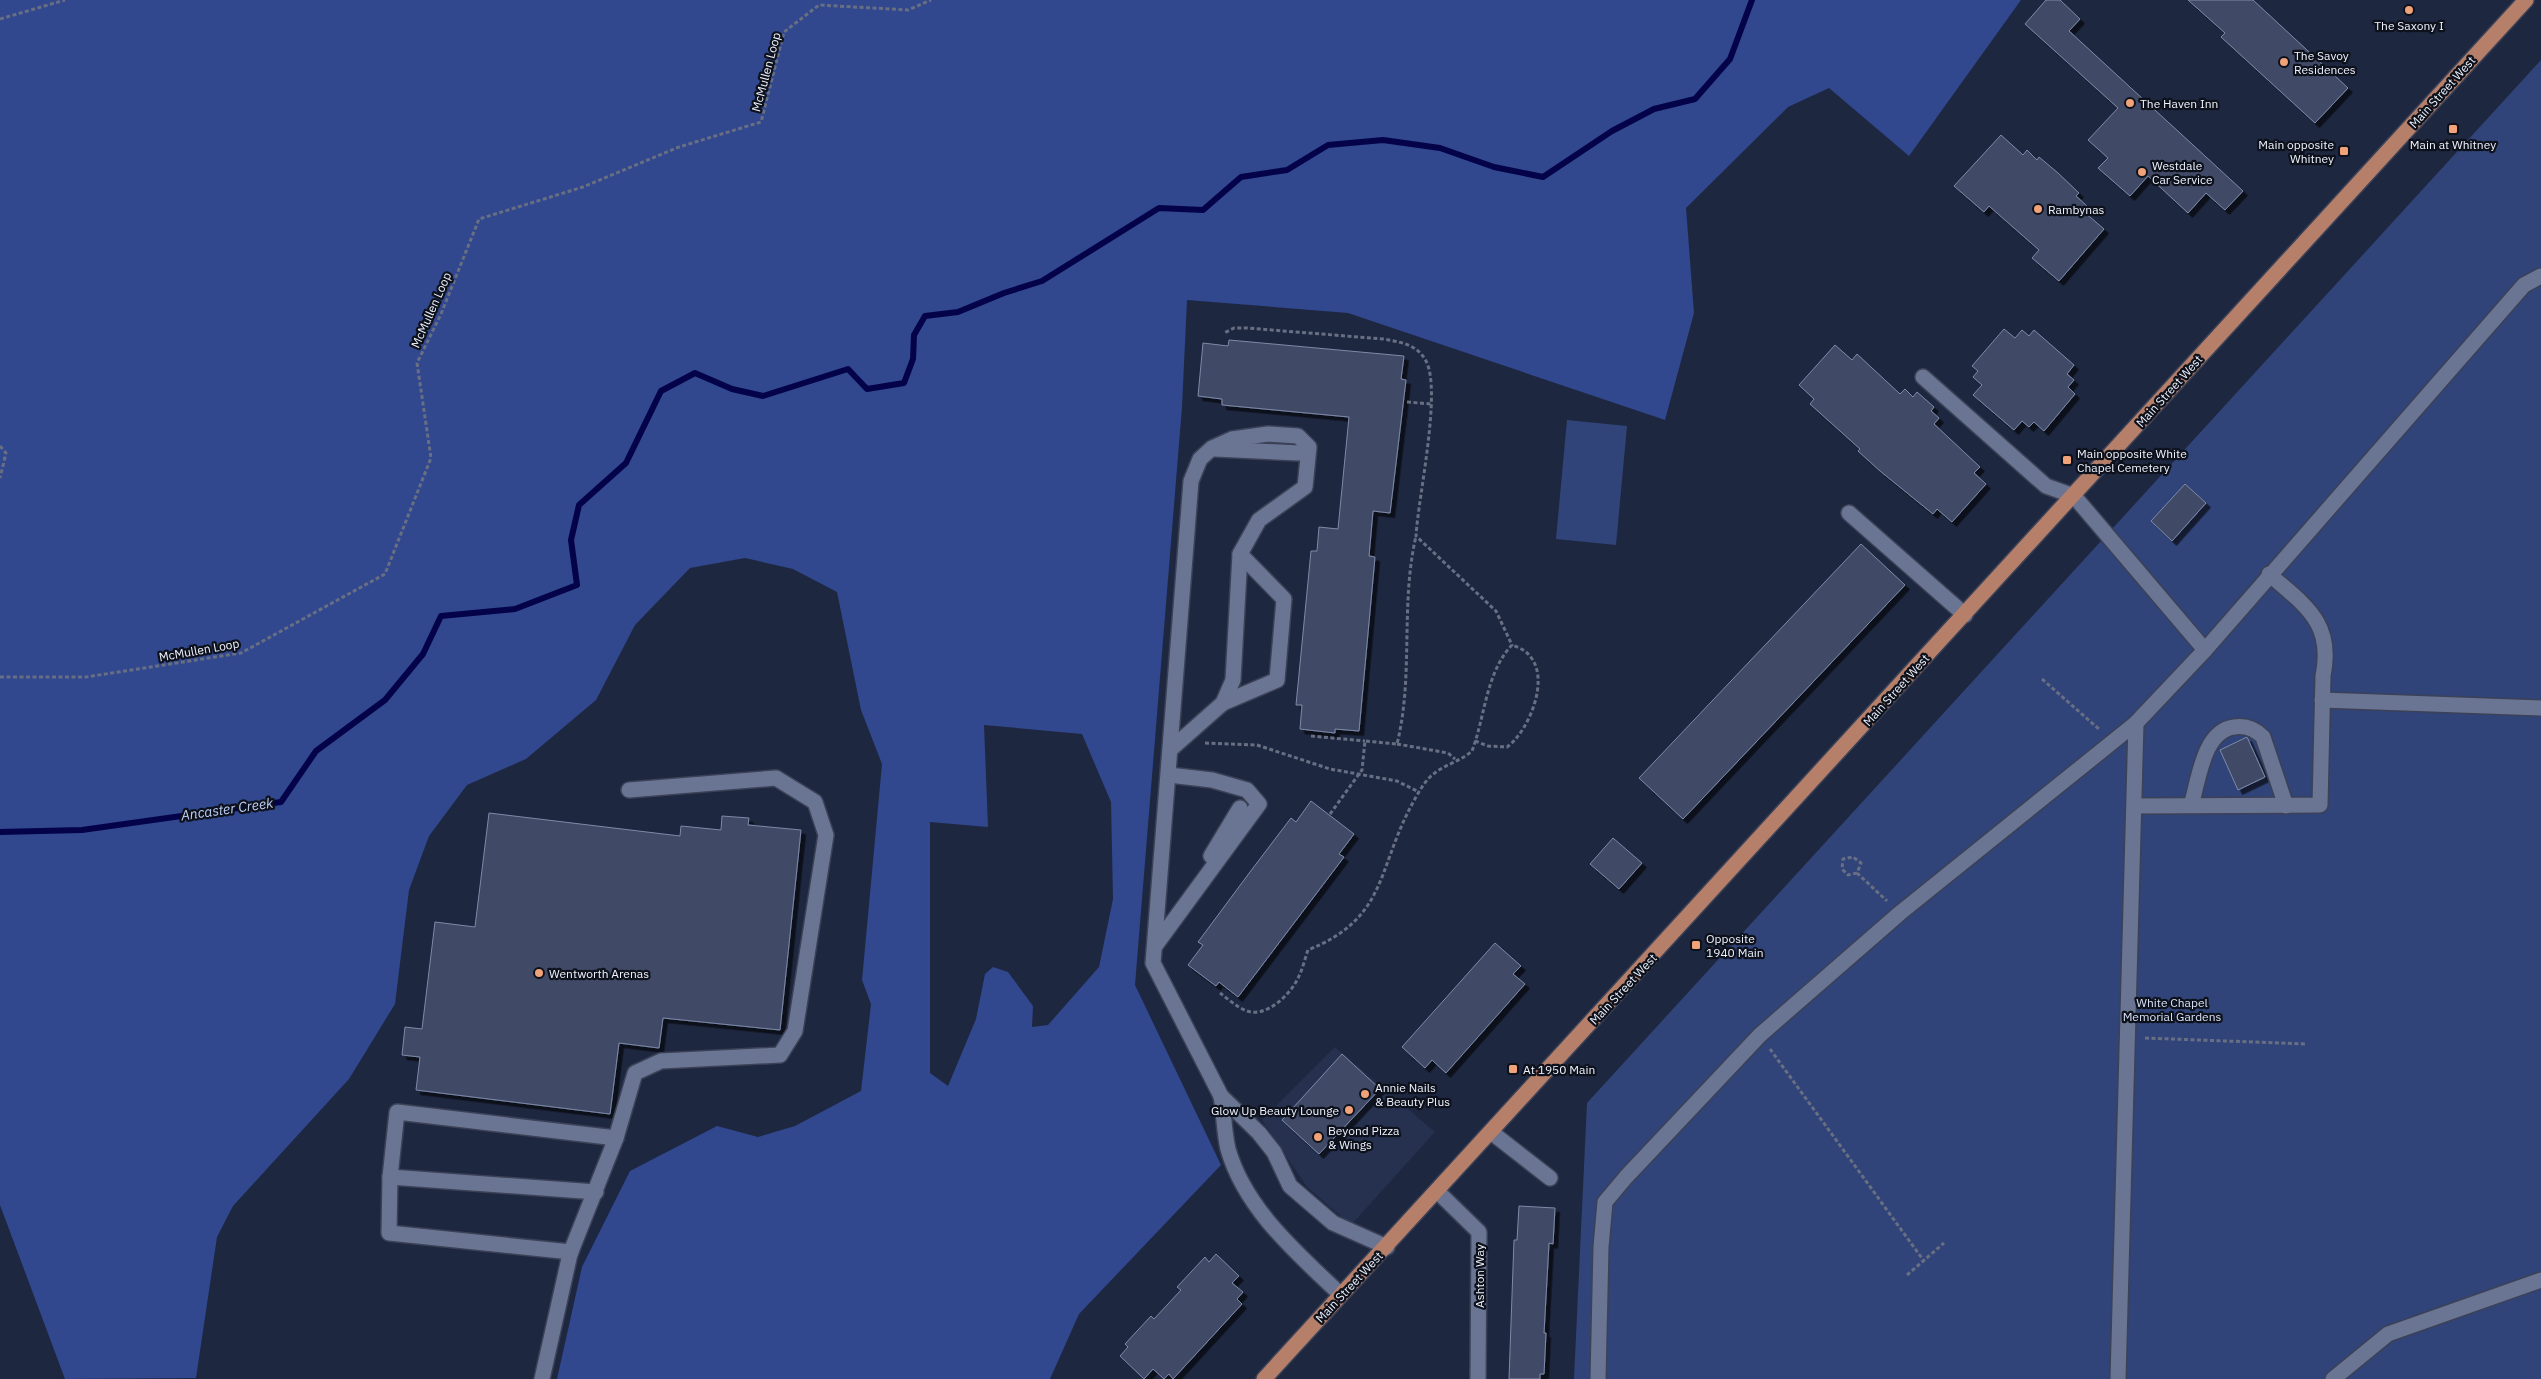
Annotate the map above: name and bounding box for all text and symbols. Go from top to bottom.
marker: The Saxony I [2403,4,2415,16]
place label: The Saxony I [2374,18,2444,33]
street label: McMullen Loop [748,31,784,113]
place label: The Savoy Residences [2294,48,2356,77]
street label: Main Street West [2406,53,2478,131]
marker: The Savoy Residences [2278,56,2290,68]
place label: The Haven Inn [2140,96,2218,111]
marker: The Haven Inn [2124,97,2136,109]
marker: Main at Whitney [2447,123,2459,135]
place label: Main opposite Whitney [2258,137,2334,166]
place label: Main at Whitney [2410,137,2496,152]
marker: Main opposite Whitney [2338,145,2350,157]
place label: Westdale Car Service [2152,158,2213,187]
marker: Westdale Car Service [2136,166,2148,178]
place label: Rambynas [2048,202,2105,217]
marker: Rambynas [2032,203,2044,215]
street label: McMullen Loop [408,270,454,350]
street label: Main Street West [2133,352,2205,430]
place label: Main opposite White Chapel Cemetery [2077,446,2187,475]
marker: Main opposite White Chapel Cemetery [2061,454,2073,466]
street label: McMullen Loop [158,636,240,664]
street label: Main Street West [1860,651,1932,729]
water label: Ancaster Creek [179,794,275,825]
place label: Opposite 1940 Main [1706,931,1764,960]
marker: Opposite 1940 Main [1690,939,1702,951]
street label: Main Street West [1586,950,1660,1028]
place label: Wentworth Arenas [549,966,649,981]
marker: Wentworth Arenas [533,967,545,979]
park label: White Chapel Memorial Gardens [2123,995,2222,1024]
place label: At 1950 Main [1523,1062,1595,1077]
marker: At 1950 Main [1507,1063,1519,1075]
place label: Annie Nails & Beauty Plus [1375,1080,1450,1109]
marker: Annie Nails & Beauty Plus [1359,1088,1371,1100]
place label: Glow Up Beauty Lounge [1211,1103,1339,1118]
marker: Glow Up Beauty Lounge [1343,1104,1355,1116]
place label: Beyond Pizza & Wings [1328,1123,1400,1152]
marker: Beyond Pizza & Wings [1312,1131,1324,1143]
street label: Ashton Way [1472,1244,1487,1308]
street label: Main Street West [1312,1248,1386,1326]

